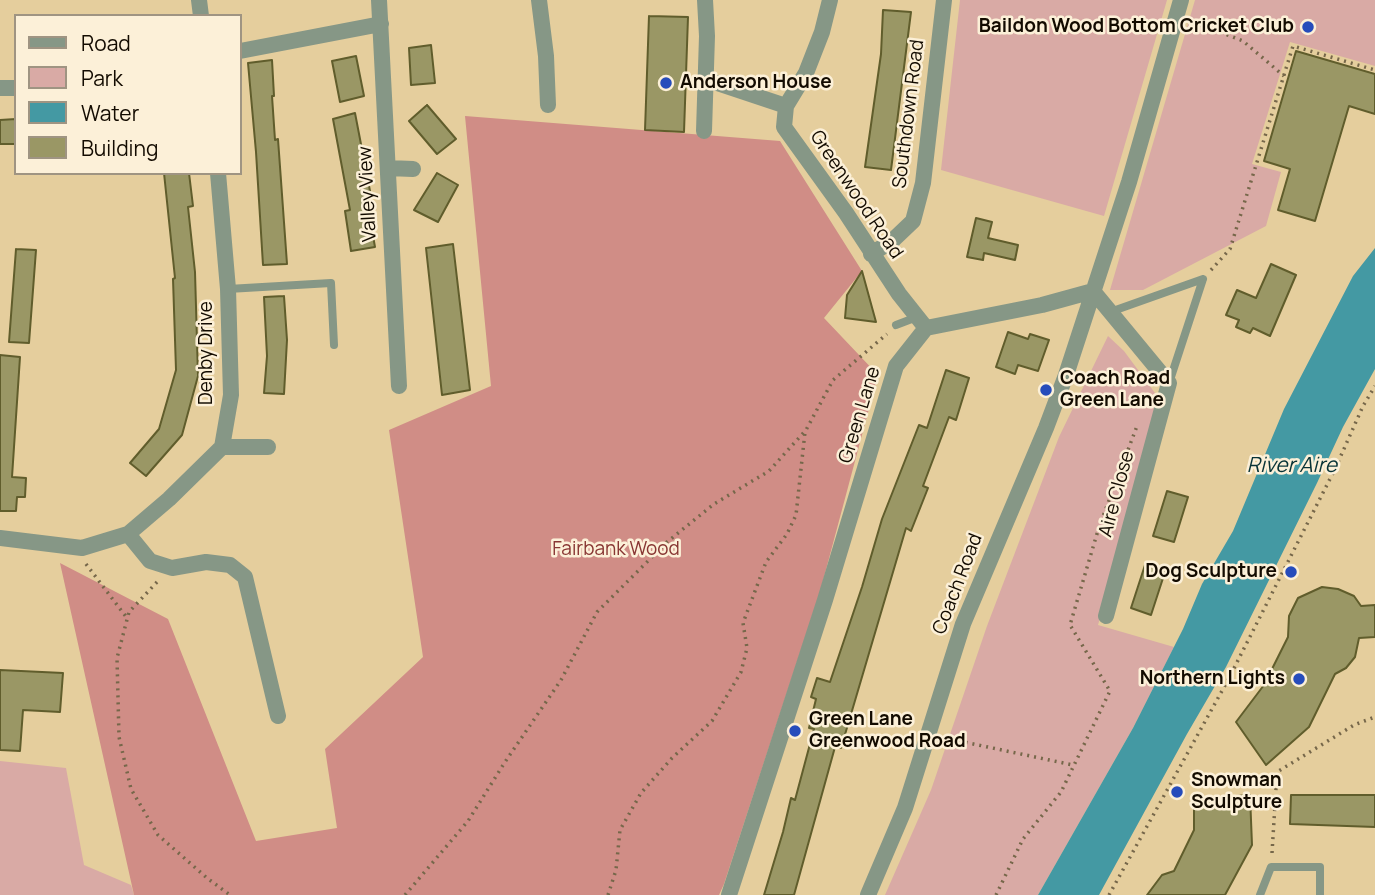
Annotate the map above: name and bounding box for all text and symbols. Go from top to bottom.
legend [14,14,242,175]
place label: Baildon Wood Bottom Cricket Club [979,16,1294,38]
marker: Baildon Wood Bottom Cricket Club [1300,19,1316,35]
text: Road [81,29,131,57]
street label: Southdown Road [889,38,929,190]
text: Park [81,64,123,92]
place label: Anderson House [680,72,832,94]
marker: Anderson House [658,75,674,91]
text: Water [81,99,139,127]
street label: Greenwood Road [805,126,907,264]
text: Building [81,134,158,162]
street label: Valley View [354,146,382,242]
street label: Denby Drive [196,301,218,405]
street label: Green Lane [835,364,885,466]
place label: Coach Road Green Lane [1060,368,1170,412]
marker: Coach Road Green Lane [1038,382,1054,398]
street label: Aire Close [1095,448,1139,540]
water label: River Aire [1247,453,1337,479]
street label: Coach Road [928,530,988,638]
park label: Fairbank Wood [552,539,680,561]
place label: Dog Sculpture [1145,561,1277,583]
marker: Dog Sculpture [1283,564,1299,580]
place label: Northern Lights [1140,668,1285,690]
marker: Northern Lights [1291,671,1307,687]
place label: Green Lane Greenwood Road [809,709,966,753]
marker: Green Lane Greenwood Road [787,723,803,739]
place label: Snowman Sculpture [1191,770,1282,814]
marker: Snowman Sculpture [1169,784,1185,800]

